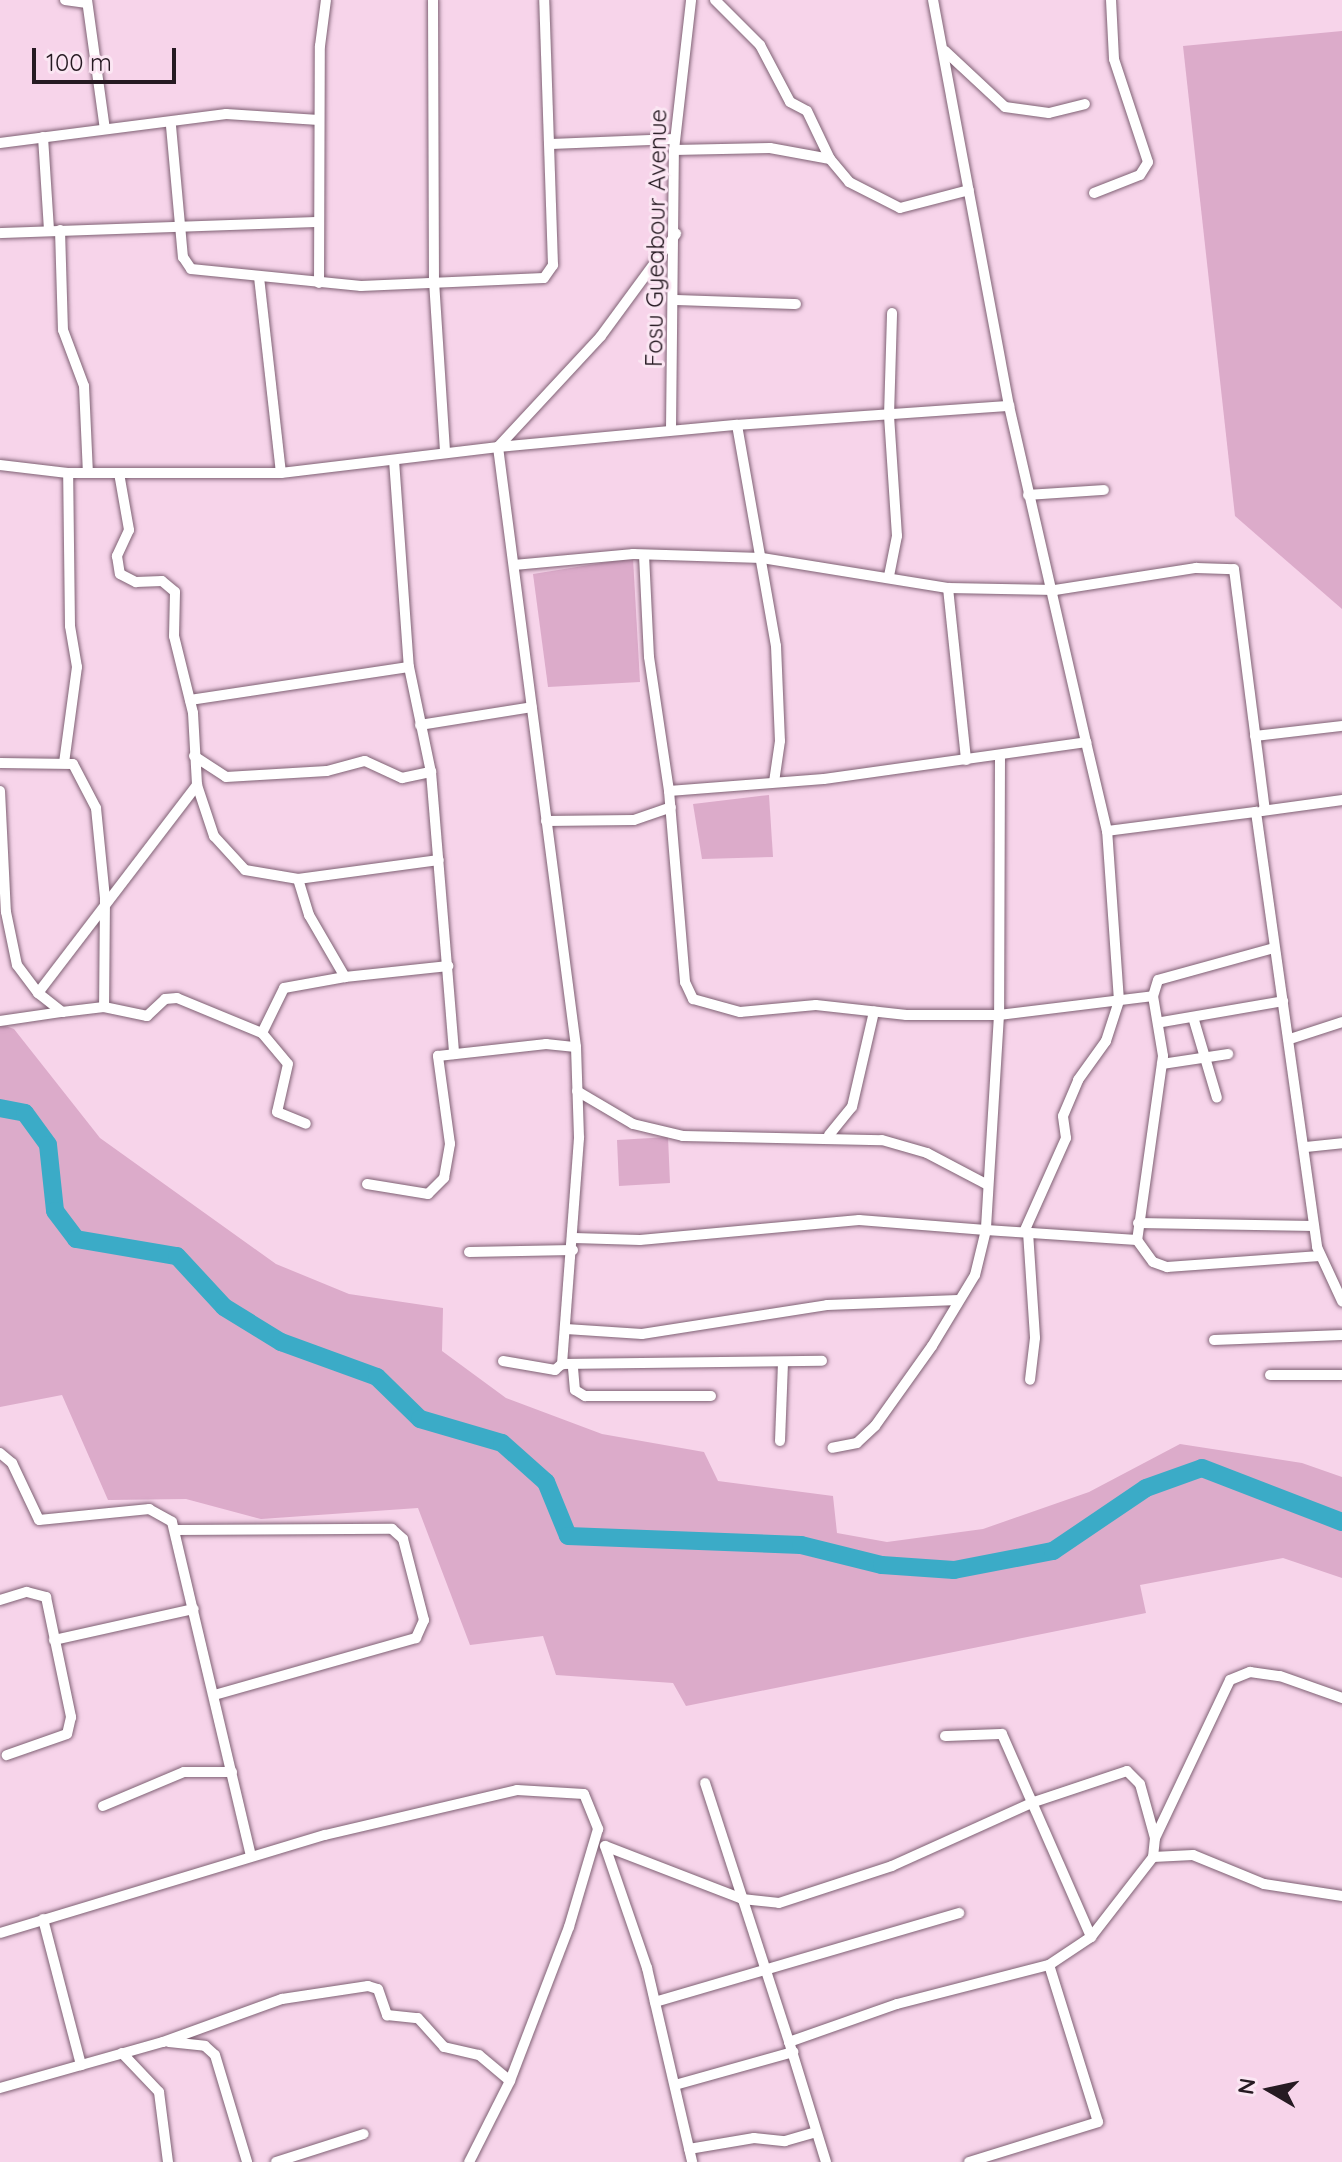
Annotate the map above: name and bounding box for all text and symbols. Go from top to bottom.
scale bar [36,32,180,82]
text: 100 m [46,47,112,77]
street label: Fosu Gyeabour Avenue [639,109,673,367]
north arrow [1230,2050,1310,2130]
text: N [1231,2076,1261,2096]

